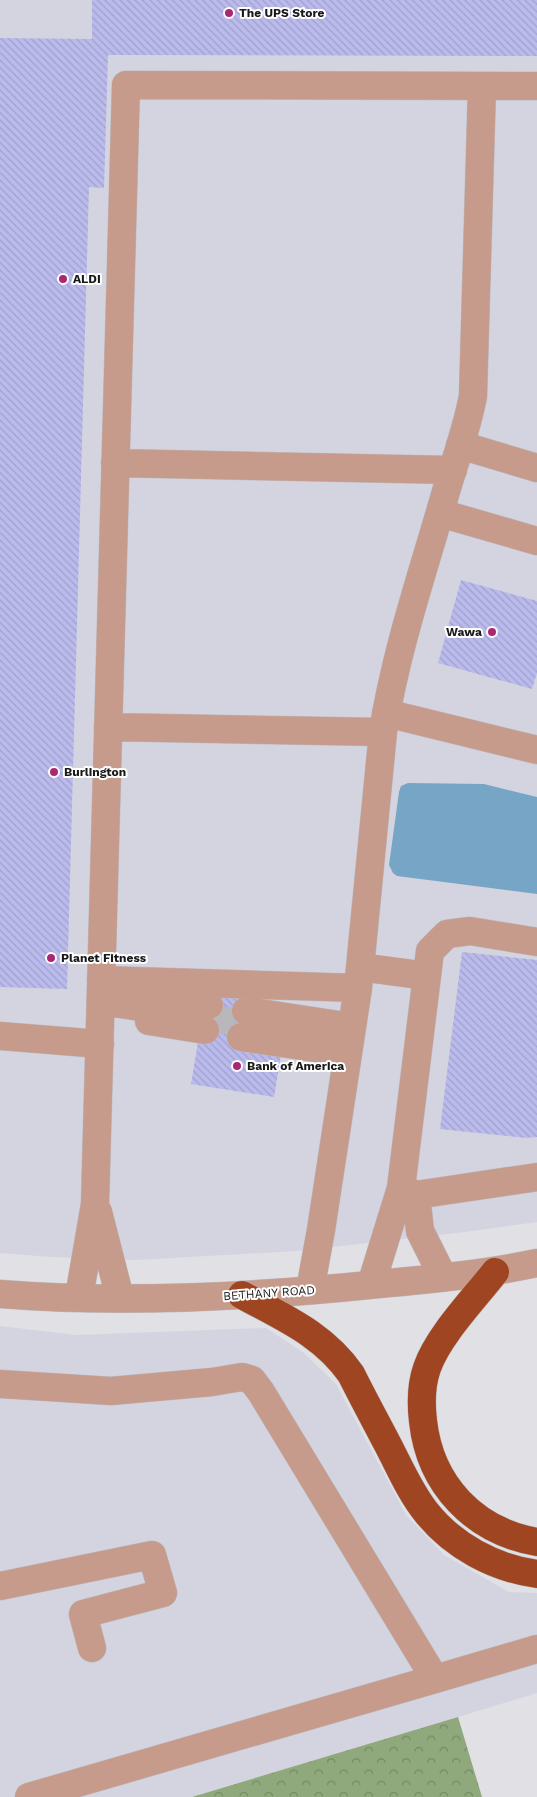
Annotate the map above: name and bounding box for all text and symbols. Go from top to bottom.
place label: The UPS Store [239,6,325,20]
marker: The UPS Store [223,7,235,19]
place label: ALDI [73,272,101,286]
marker: ALDI [57,273,69,285]
place label: Wawa [446,625,482,639]
marker: Wawa [486,626,498,638]
place label: Burlington [64,765,126,779]
marker: Burlington [48,766,60,778]
place label: Planet Fitness [61,951,147,965]
marker: Planet Fitness [45,952,57,964]
place label: Bank of America [247,1059,344,1073]
marker: Bank of America [231,1060,243,1072]
street label: BETHANY ROAD [223,1283,315,1303]

